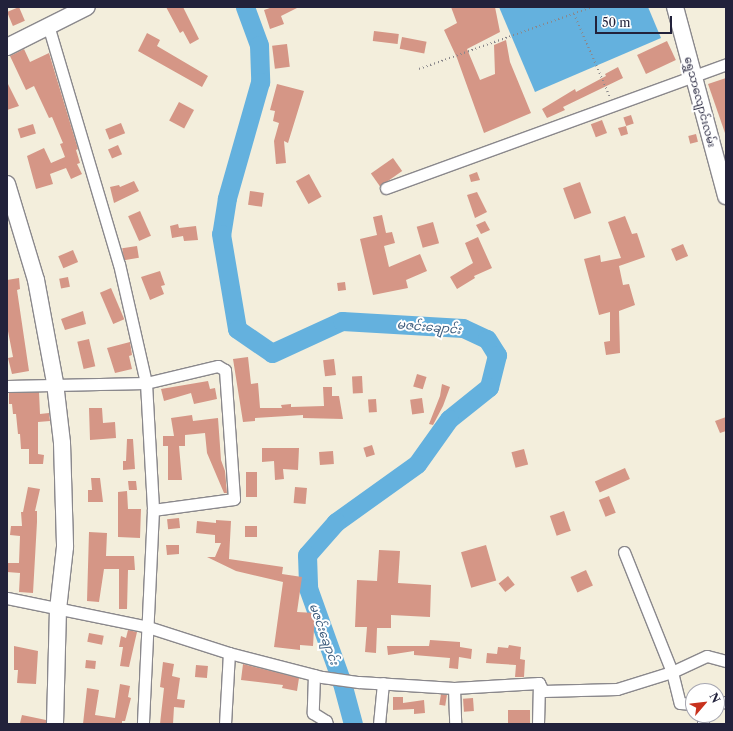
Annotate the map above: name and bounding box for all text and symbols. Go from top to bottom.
scale bar [597,8,674,34]
text: 50 m [602,15,631,30]
street label: ရွှေသာလျောင်းလမ်း [682,55,718,149]
water label: မဇင်းချောင်း [396,317,462,337]
water label: မဇင်းချောင်း [306,601,342,667]
north arrow [685,683,725,723]
text: N [706,690,723,705]

